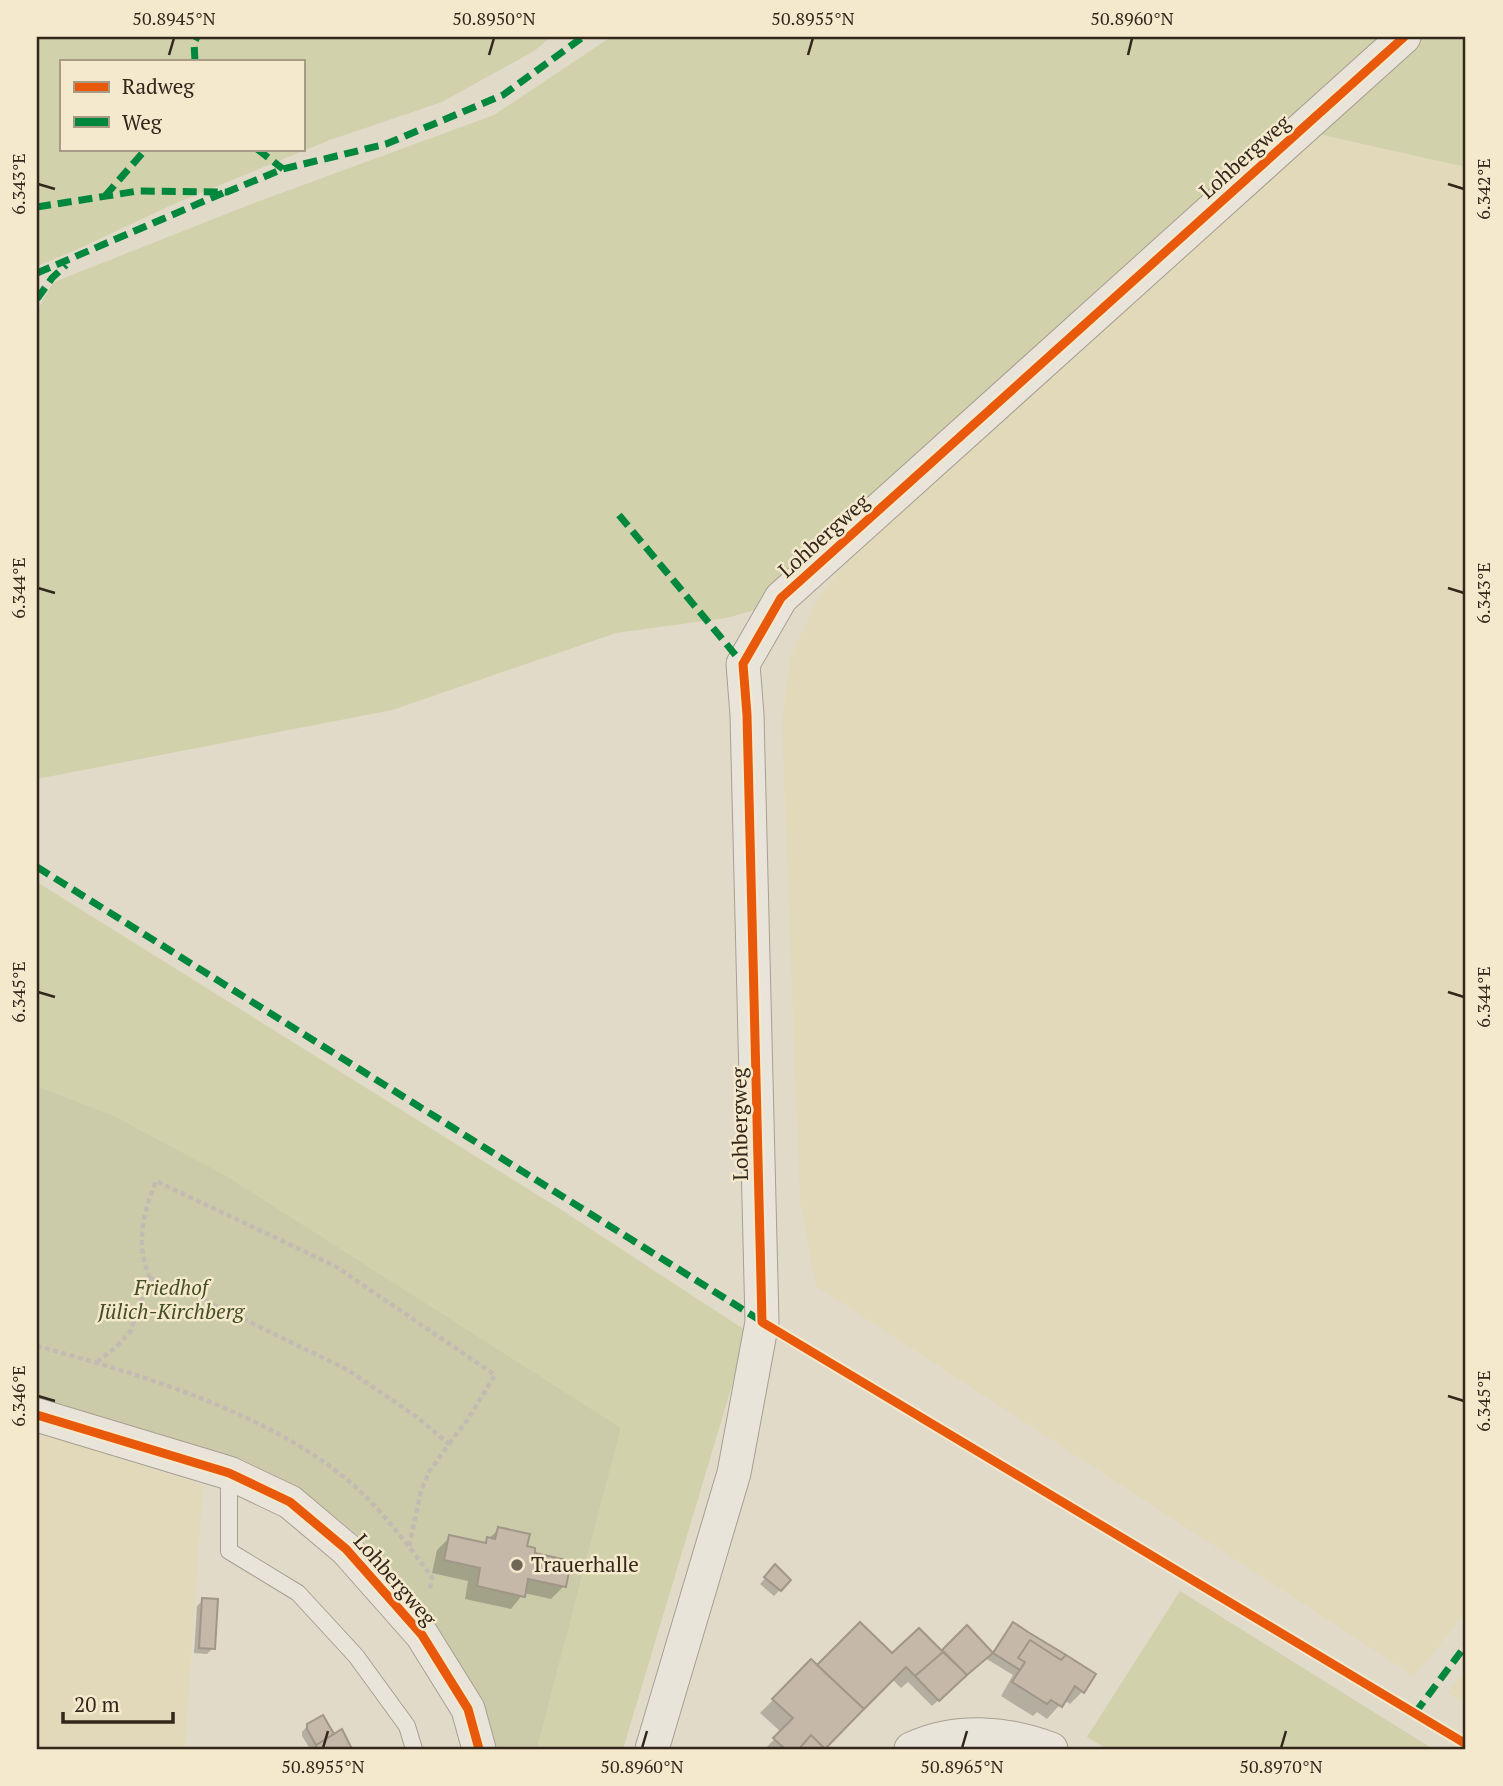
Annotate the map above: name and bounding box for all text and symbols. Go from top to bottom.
text: 50.8945°N [132,6,216,30]
text: 50.8950°N [452,6,536,30]
text: 50.8955°N [771,6,855,30]
text: 50.8960°N [1090,6,1174,30]
legend [60,60,304,150]
text: Radweg [122,72,195,100]
street label: Lohbergweg [1193,107,1296,205]
text: Weg [122,108,163,136]
text: 6.343°E [6,153,30,215]
text: 6.342°E [1471,158,1495,220]
street label: Lohbergweg [772,486,875,584]
text: 6.344°E [6,557,30,619]
text: 6.343°E [1471,562,1495,624]
text: 6.345°E [6,961,30,1023]
text: 6.344°E [1471,966,1495,1028]
street label: Lohbergweg [724,1066,754,1181]
park label: Friedhof Jülich-Kirchberg [97,1273,246,1325]
text: 6.346°E [6,1365,30,1427]
text: 6.345°E [1471,1370,1495,1432]
street label: Lohbergweg [348,1527,444,1632]
place label: Trauerhalle [531,1550,639,1578]
marker: Trauerhalle [509,1557,525,1573]
scale bar [63,1681,173,1725]
text: 20 m [74,1690,120,1718]
text: 50.8955°N [281,1754,365,1778]
text: 50.8960°N [600,1754,684,1778]
text: 50.8965°N [920,1754,1004,1778]
text: 50.8970°N [1239,1754,1323,1778]

